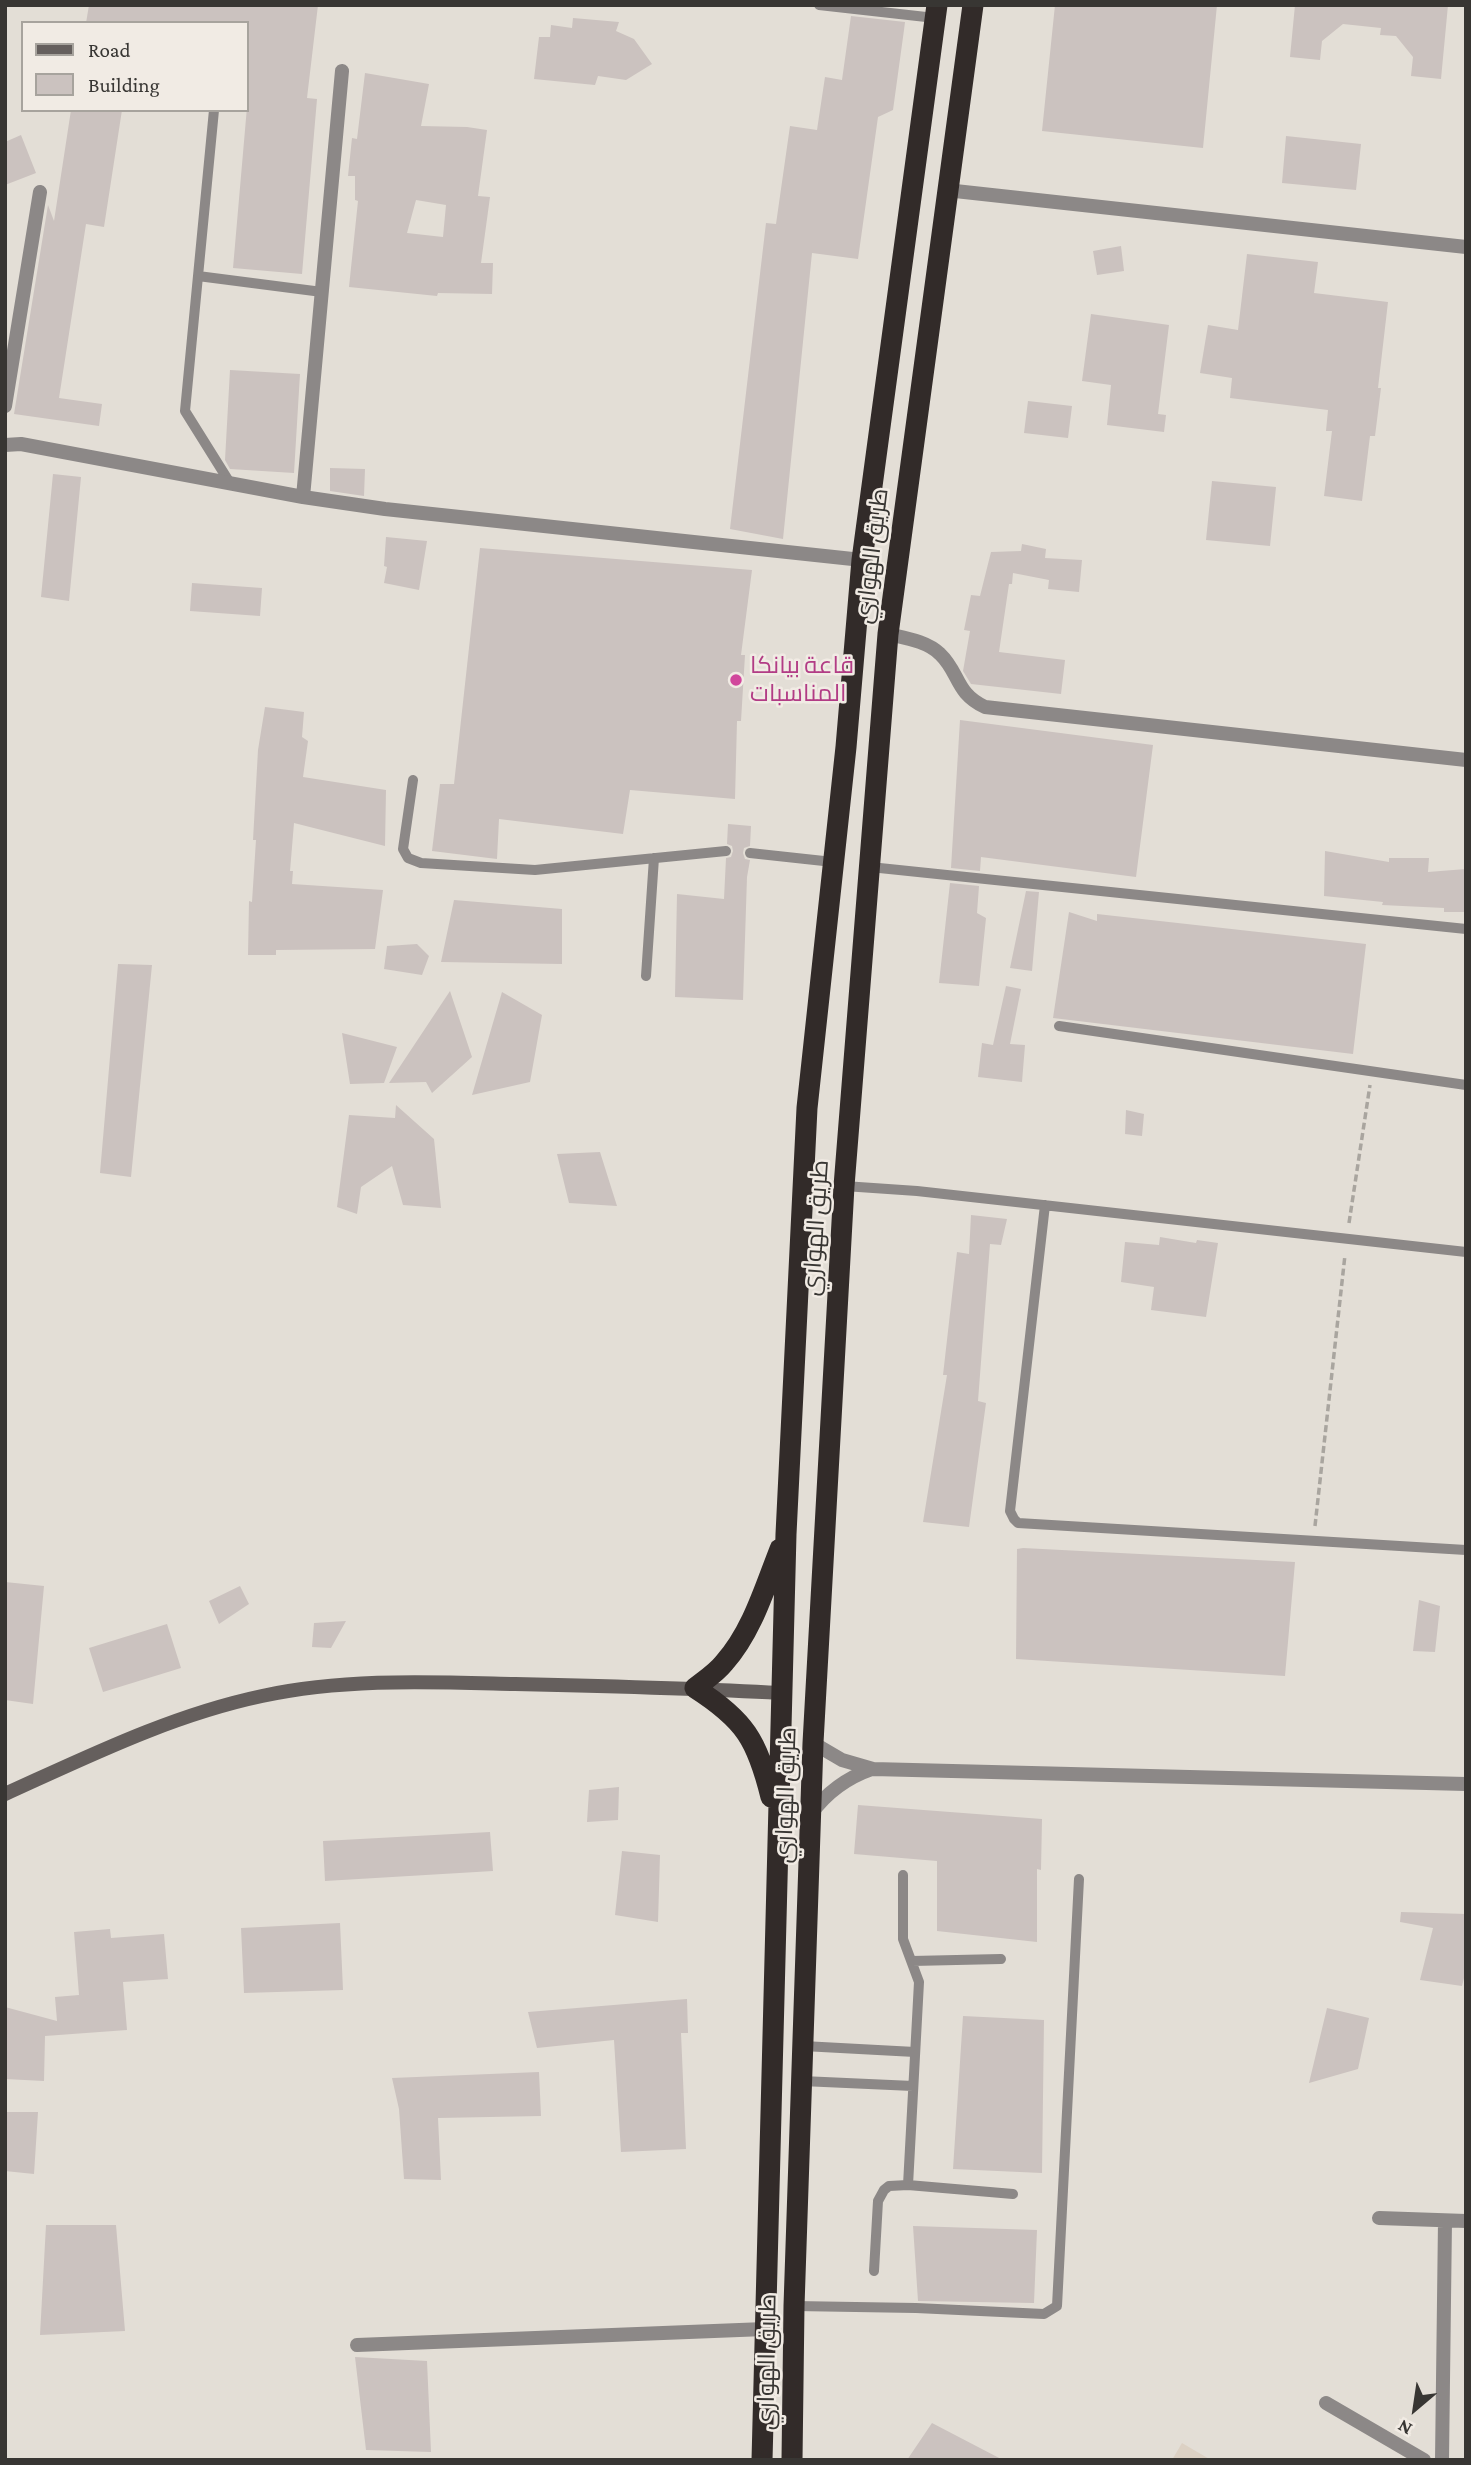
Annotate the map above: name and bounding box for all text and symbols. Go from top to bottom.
legend [21,21,248,112]
text: Road [88,38,131,62]
text: Building [88,73,160,97]
street label: طريق الهواري [849,487,895,625]
place label: قاعة بيانكا المناسبات [750,652,854,708]
marker: قاعة بيانكا المناسبات [728,672,744,688]
street label: طريق الهواري [797,1159,835,1297]
street label: طريق الهواري [769,1726,803,1864]
street label: طريق الهواري [751,2294,783,2430]
north arrow [1380,2374,1450,2444]
text: N [1394,2415,1415,2440]

